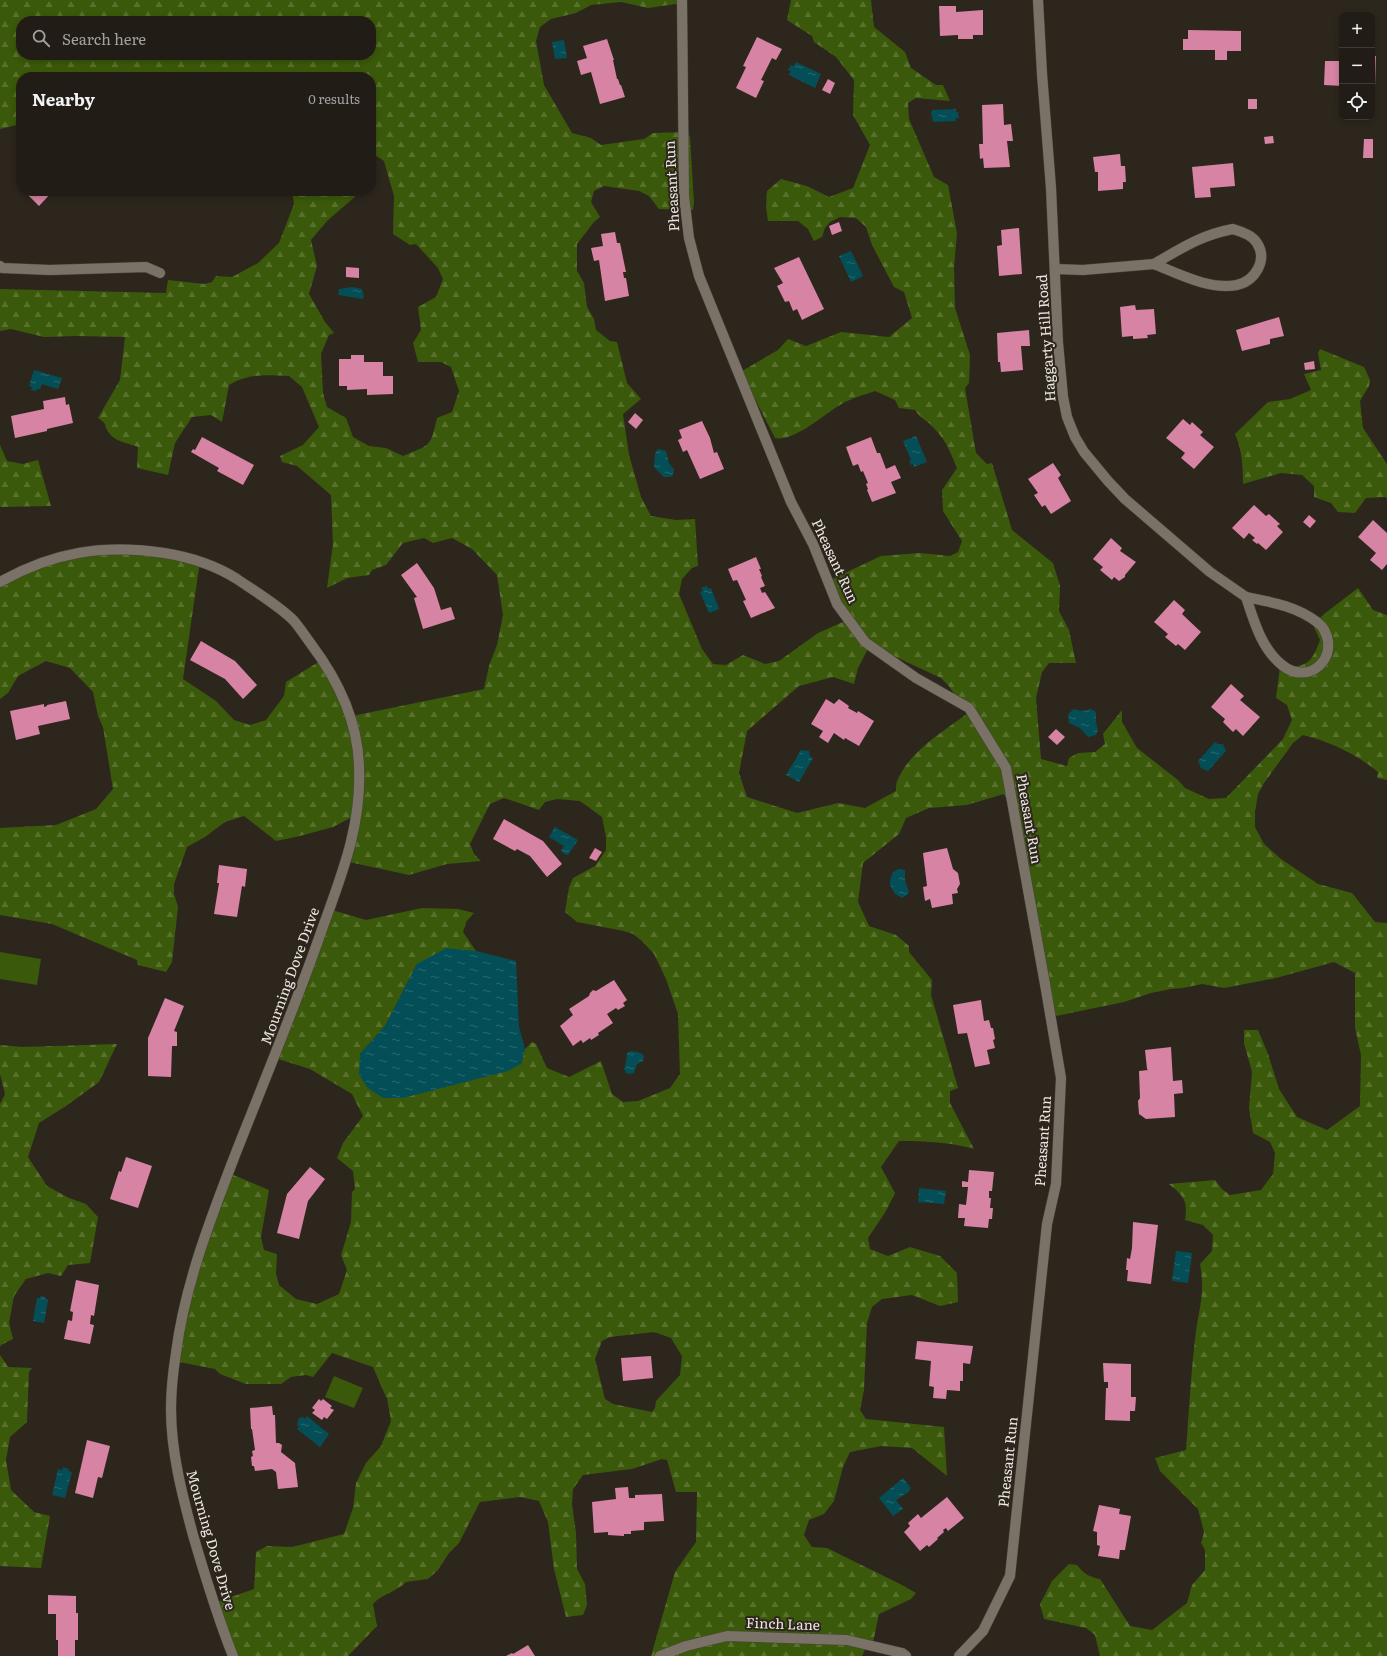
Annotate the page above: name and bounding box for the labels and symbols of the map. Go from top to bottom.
street label: Pheasant Run [659,140,683,232]
street label: Haggarty Hill Road [1031,273,1059,403]
street label: Pheasant Run [808,515,864,606]
street label: Pheasant Run [1012,772,1048,865]
street label: Mourning Dove Drive [255,904,323,1047]
street label: Pheasant Run [1029,1095,1055,1187]
street label: Pheasant Run [992,1416,1022,1508]
street label: Mourning Dove Drive [182,1467,242,1612]
street label: Finch Lane [746,1612,820,1634]

